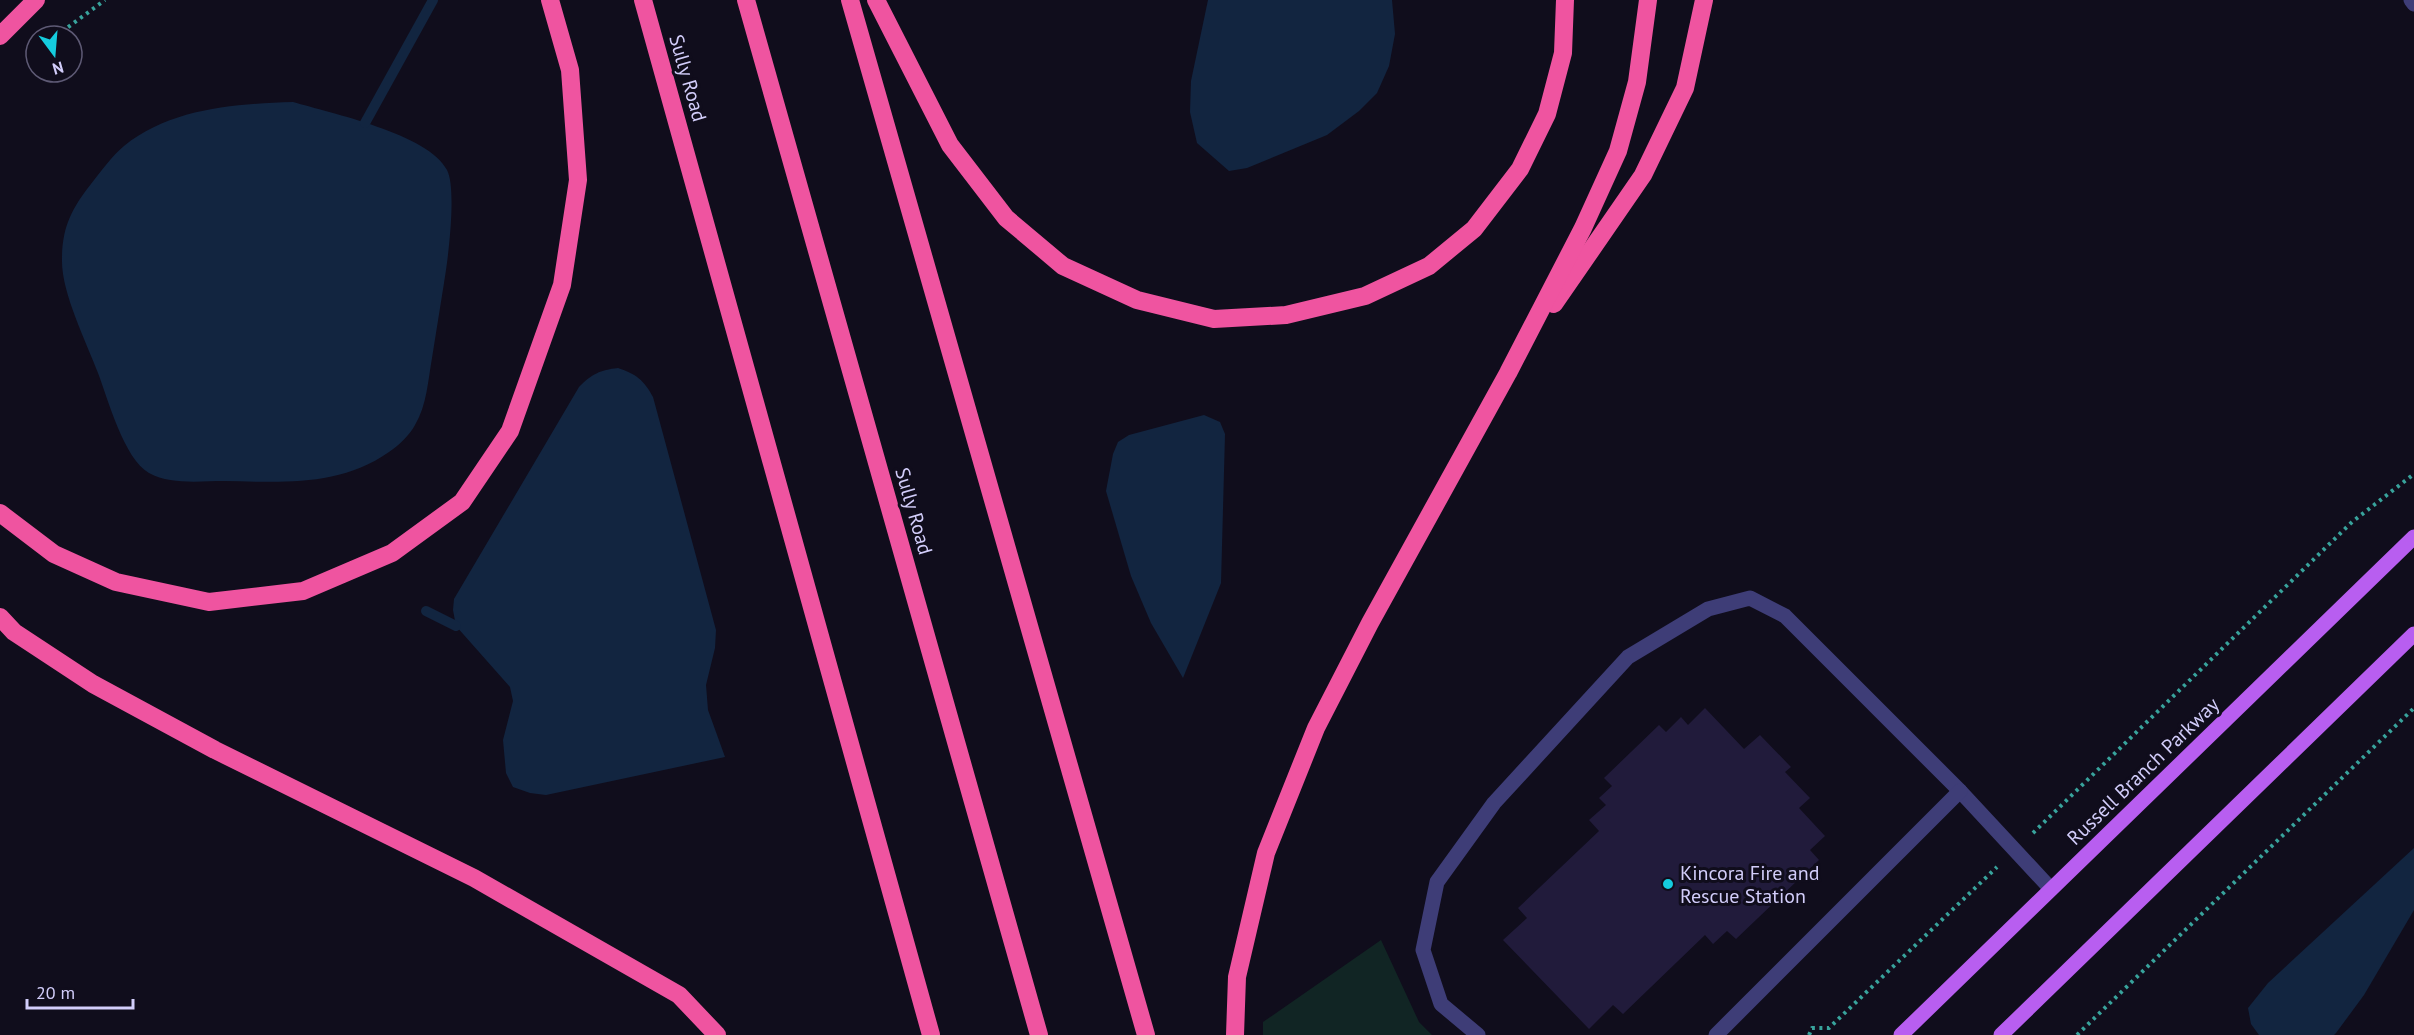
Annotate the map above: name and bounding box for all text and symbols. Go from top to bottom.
north arrow [24,24,84,84]
street label: Sully Road [663,31,713,125]
text: N [50,57,66,79]
street label: Sully Road [889,464,939,558]
street label: Russell Branch Parkway [2061,691,2225,850]
place label: Kincora Fire and Rescue Station [1680,860,1819,909]
marker: Kincora Fire and Rescue Station [1661,877,1675,891]
scale bar [27,972,134,1010]
text: 20 m [36,981,75,1004]

